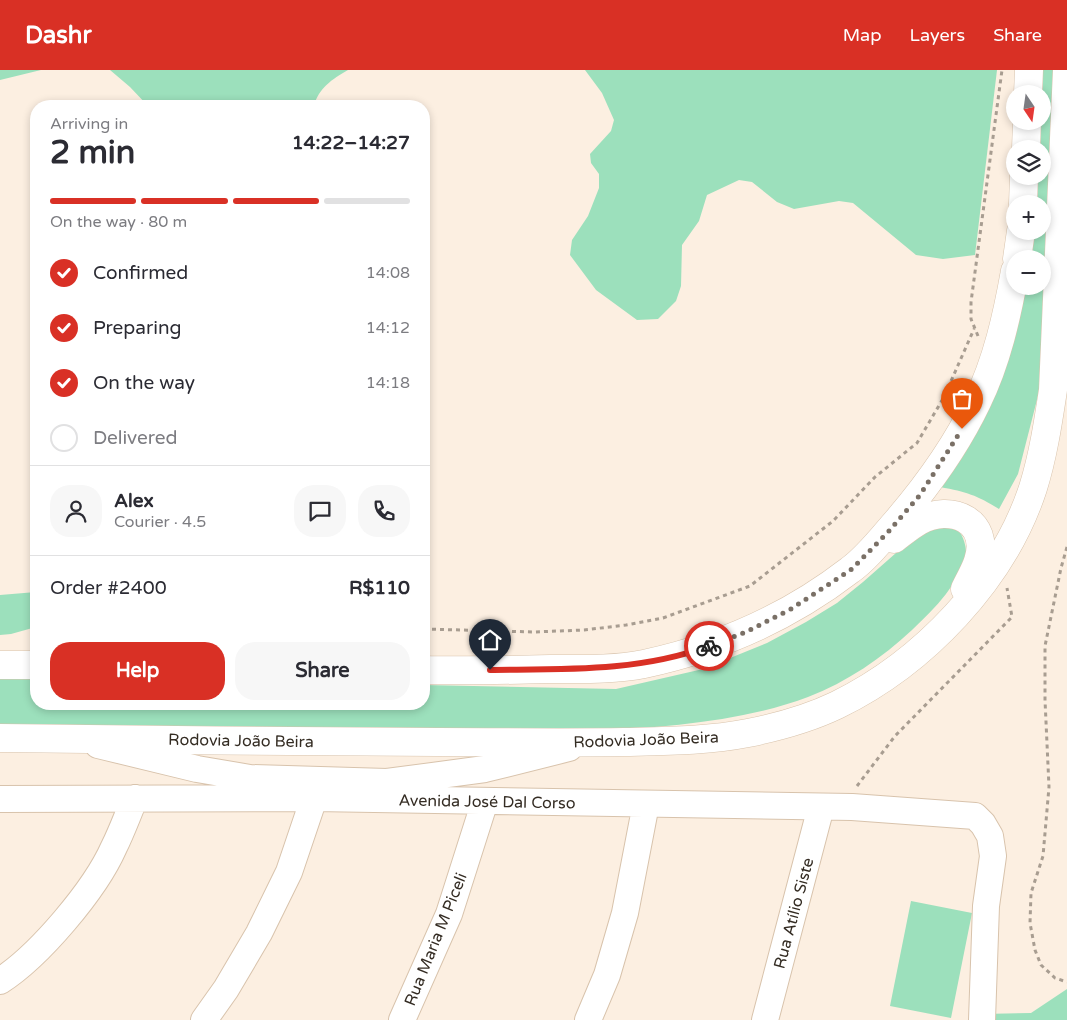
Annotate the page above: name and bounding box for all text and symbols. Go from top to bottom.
text: Dashr [25,21,92,50]
text: Map [843,24,882,46]
text: Layers [910,24,965,46]
text: Share [993,24,1042,46]
north arrow [1006,85,1051,130]
map controls [1006,85,1051,295]
text: Arriving in [50,114,128,134]
text: 14:22–14:27 [292,132,410,154]
text: 2 min [50,134,135,172]
button: layers [1006,140,1051,185]
button: + [1006,195,1051,240]
text: On the way · 80 m [50,212,187,232]
button: − [1006,250,1051,295]
icon: check [50,259,78,287]
text: Confirmed [93,262,188,284]
text: 14:08 [366,263,410,283]
icon: check [50,314,78,342]
text: Preparing [93,317,182,339]
text: 14:12 [366,318,410,338]
icon: check [50,369,78,397]
text: On the way [93,372,195,394]
text: 14:18 [366,373,410,393]
pin [941,378,983,429]
icon: bag [948,385,976,413]
text: Delivered [93,427,178,449]
button: person [50,485,102,537]
button: chat [294,485,346,537]
button: phone [358,485,410,537]
text: Alex [114,490,154,512]
text: Courier · 4.5 [114,512,206,532]
text: Order #2400 [50,577,167,599]
text: R$110 [349,577,410,599]
pin [469,619,511,670]
courier [684,621,734,671]
icon: home [476,626,504,654]
icon: bike [695,632,723,660]
button: Help [50,642,225,700]
button: Share [235,642,410,700]
street label: Rodovia João Beira [573,727,719,753]
street label: Rodovia João Beira [168,730,314,752]
street label: Avenida José Dal Corso [398,790,576,814]
street label: Rua Atílio Siste [770,856,818,971]
street label: Rua Maria M Piceli [400,870,472,1009]

